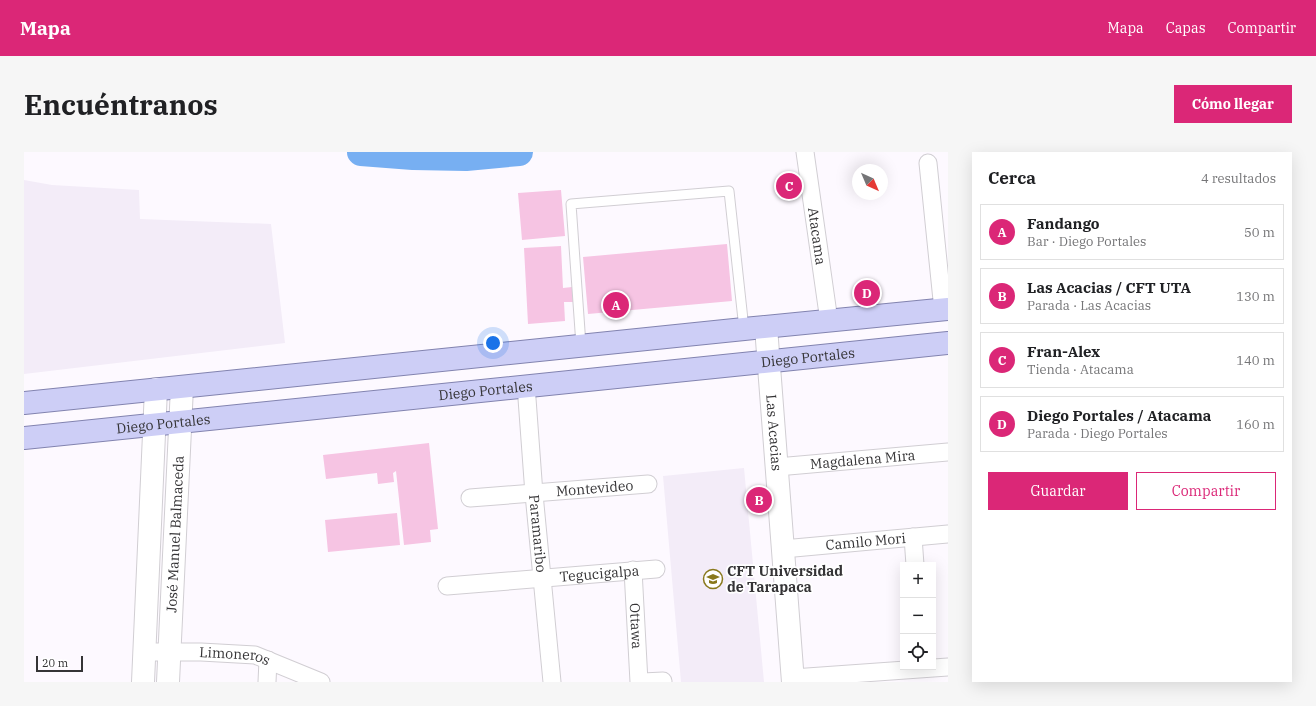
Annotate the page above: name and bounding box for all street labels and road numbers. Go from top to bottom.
street label: Atacama [804,206,830,266]
street label: Diego Portales [760,344,856,371]
street label: Diego Portales [438,377,534,404]
street label: Las Acacias [762,394,786,472]
street label: Diego Portales [115,410,211,437]
street label: Magdalena Mira [809,446,916,473]
street label: José Manuel Balmaceda [162,455,188,613]
street label: Montevideo [555,476,634,500]
street label: Paramaribo [525,494,550,573]
street label: Camilo Mori [825,529,907,554]
street label: Tegucigalpa [559,561,640,586]
street label: Ottawa [626,603,646,650]
street label: Limoneros [199,643,273,669]

